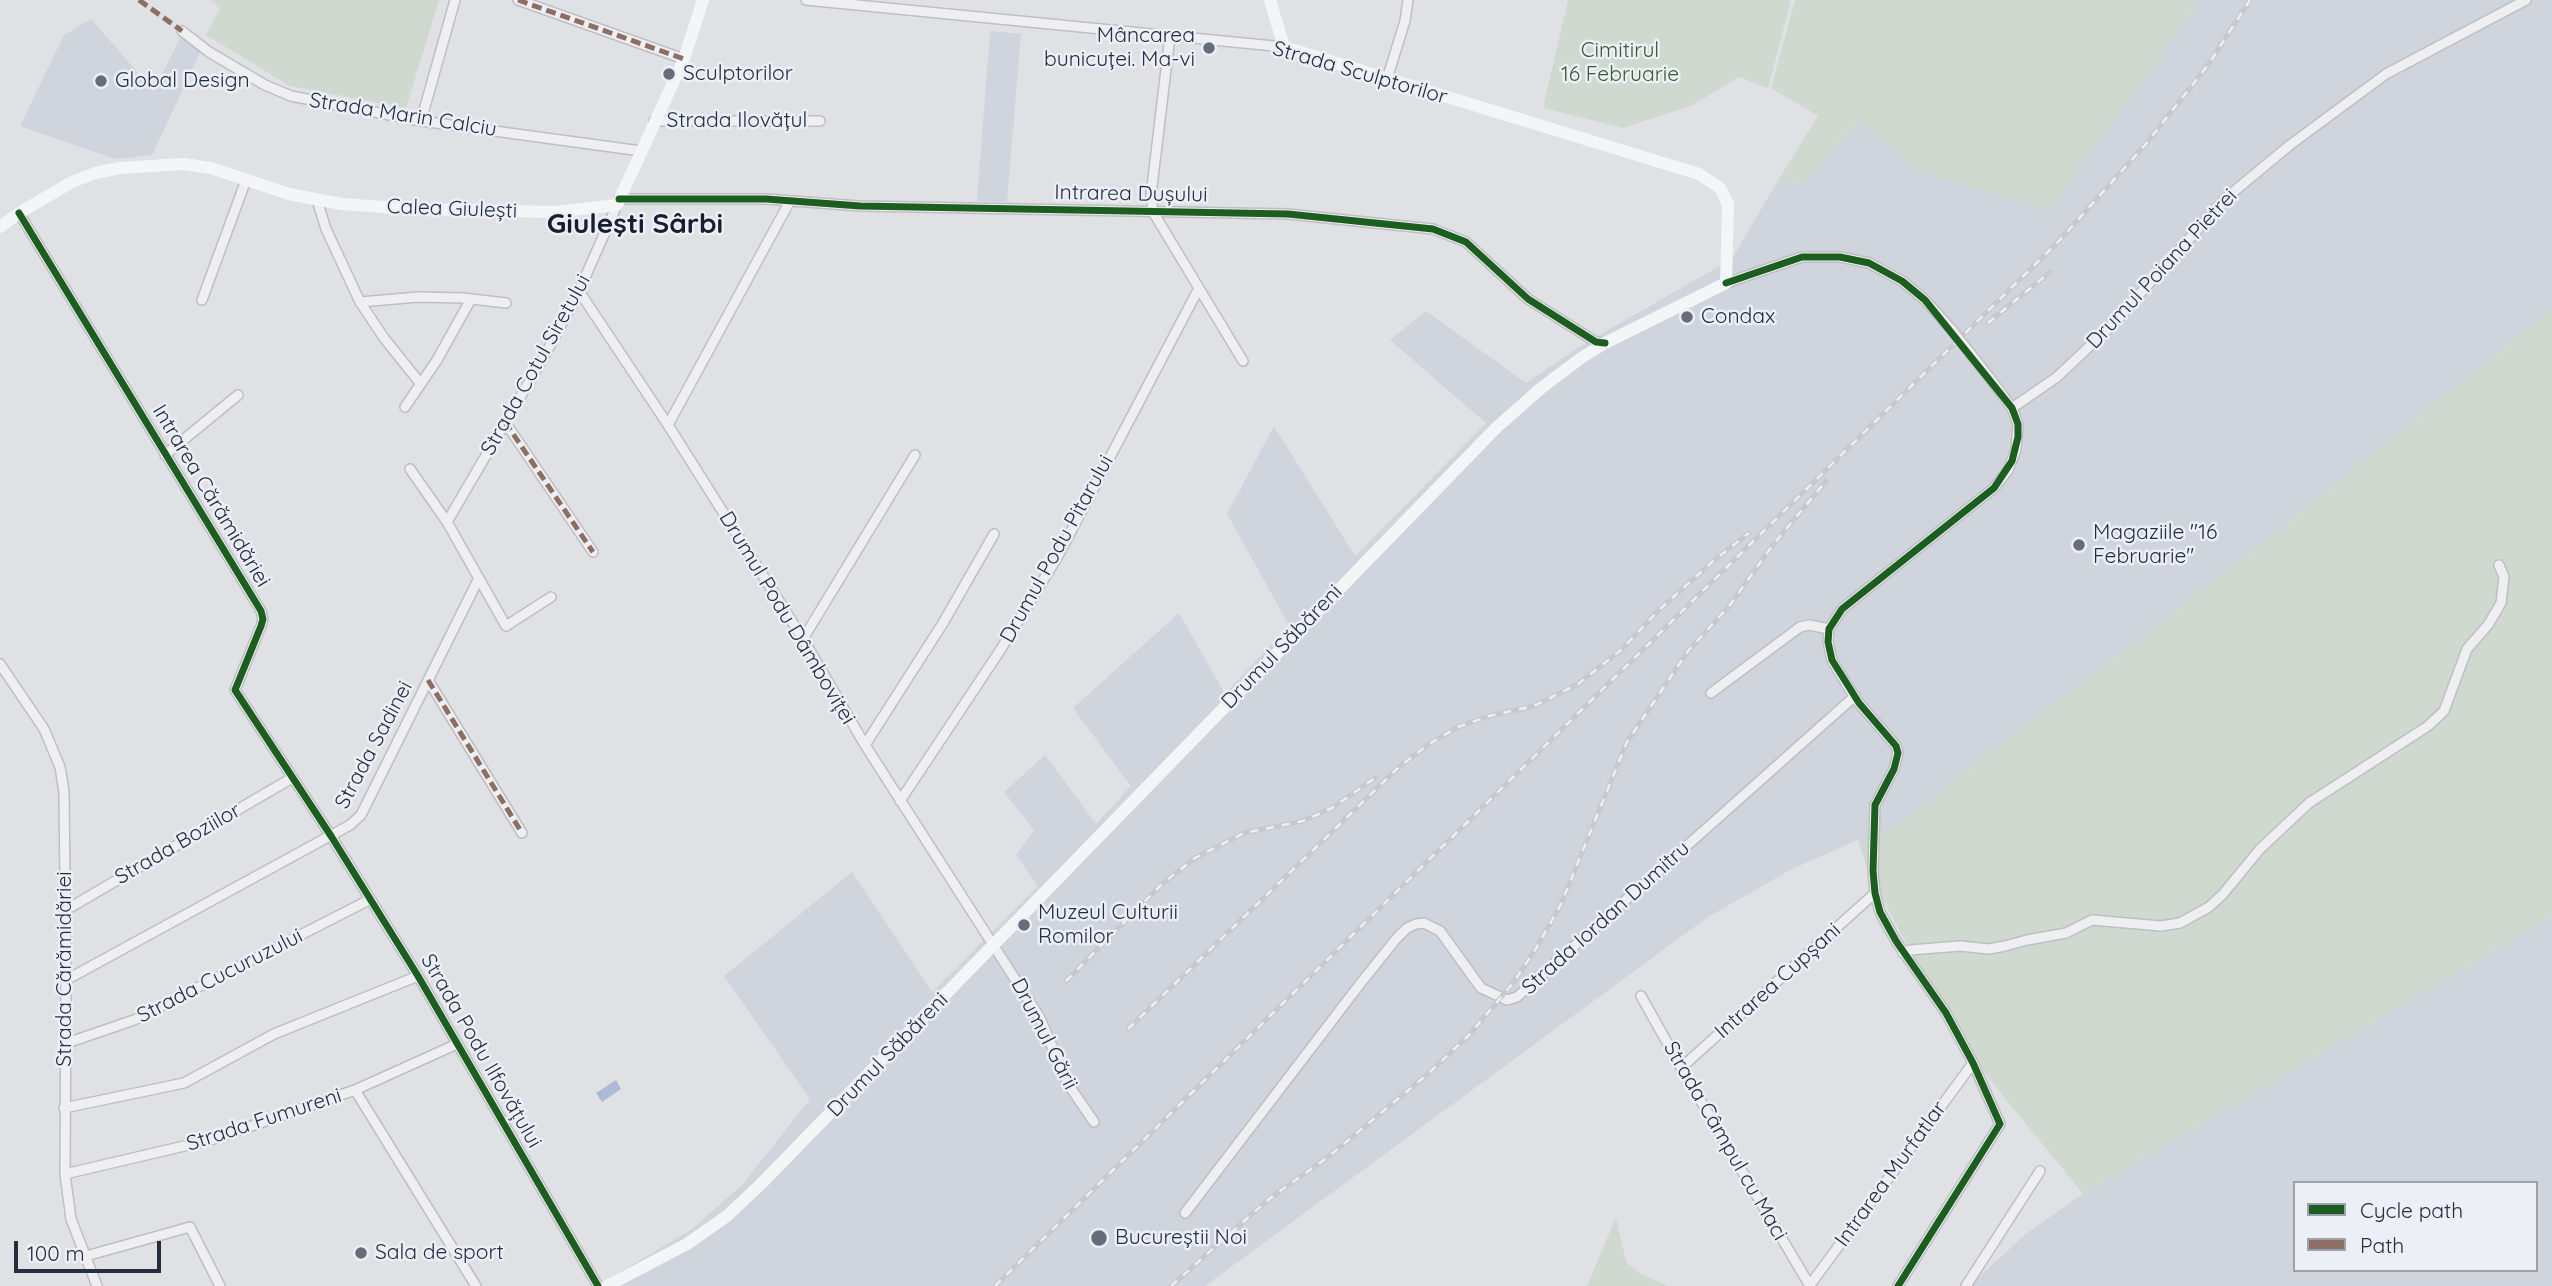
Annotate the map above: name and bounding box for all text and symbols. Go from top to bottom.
place label: Mâncarea bunicuței. Ma-vi [1044,23,1195,73]
street label: Strada Sculptorilor [1270,36,1450,110]
park label: Cimitirul 16 Februarie [1561,38,1679,88]
marker: Mâncarea bunicuței. Ma-vi [1201,40,1217,56]
place label: Sculptorilor [683,61,793,87]
marker: Sculptorilor [661,66,677,82]
place label: Global Design [115,68,250,94]
marker: Global Design [93,73,109,89]
street label: Strada Marin Calciu [307,88,499,142]
street label: Strada Ilovățul [667,108,807,134]
street label: Intrarea Dușului [1054,180,1208,208]
street label: Drumul Poiana Pietrei [2081,184,2243,354]
street label: Calea Giulești [386,194,518,224]
district label: Giuleşti Sârbi [547,208,723,242]
street label: Strada Cotul Siretului [476,270,596,460]
place label: Condax [1701,304,1775,330]
marker: Condax [1679,309,1695,325]
street label: Intrarea Cărămidăriei [147,400,275,592]
street label: Drumul Podu Pitarului [995,451,1119,647]
street label: Drumul Podu Dâmboviței [713,507,861,729]
place label: Magaziile "16 Februarie" [2093,520,2217,570]
marker: Magaziile "16 Februarie" [2071,537,2087,553]
street label: Drumul Săbăreni [1216,580,1348,714]
street label: Strada Sadinei [330,677,418,813]
street label: Strada Boziilor [111,798,245,890]
street label: Strada Iordan Dumitru [1517,836,1695,1000]
street label: Strada Cărămidăriei [52,871,78,1067]
place label: Muzeul Culturii Romilor [1038,900,1178,950]
marker: Muzeul Culturii Romilor [1016,917,1032,933]
street label: Intrarea Cupșani [1710,918,1846,1044]
street label: Strada Cucuruzului [133,923,307,1029]
street label: Strada Podu Ilfovățului [415,949,547,1153]
street label: Drumul Gării [1005,974,1083,1094]
street label: Drumul Săbăreni [822,988,954,1122]
street label: Strada Câmpul cu Maci [1658,1037,1792,1245]
street label: Strada Fumureni [183,1083,345,1157]
street label: Intrarea Murfatlar [1830,1096,1952,1252]
legend [2293,1181,2538,1272]
text: Cycle path [2360,1197,2463,1223]
place label: Bucureștii Noi [1115,1225,1247,1251]
scale bar [18,1226,164,1270]
marker: Bucureștii Noi [1089,1228,1109,1248]
text: Path [2360,1232,2404,1258]
text: 100 m [27,1240,85,1266]
place label: Sala de sport [375,1240,504,1266]
marker: Sala de sport [353,1245,369,1261]

